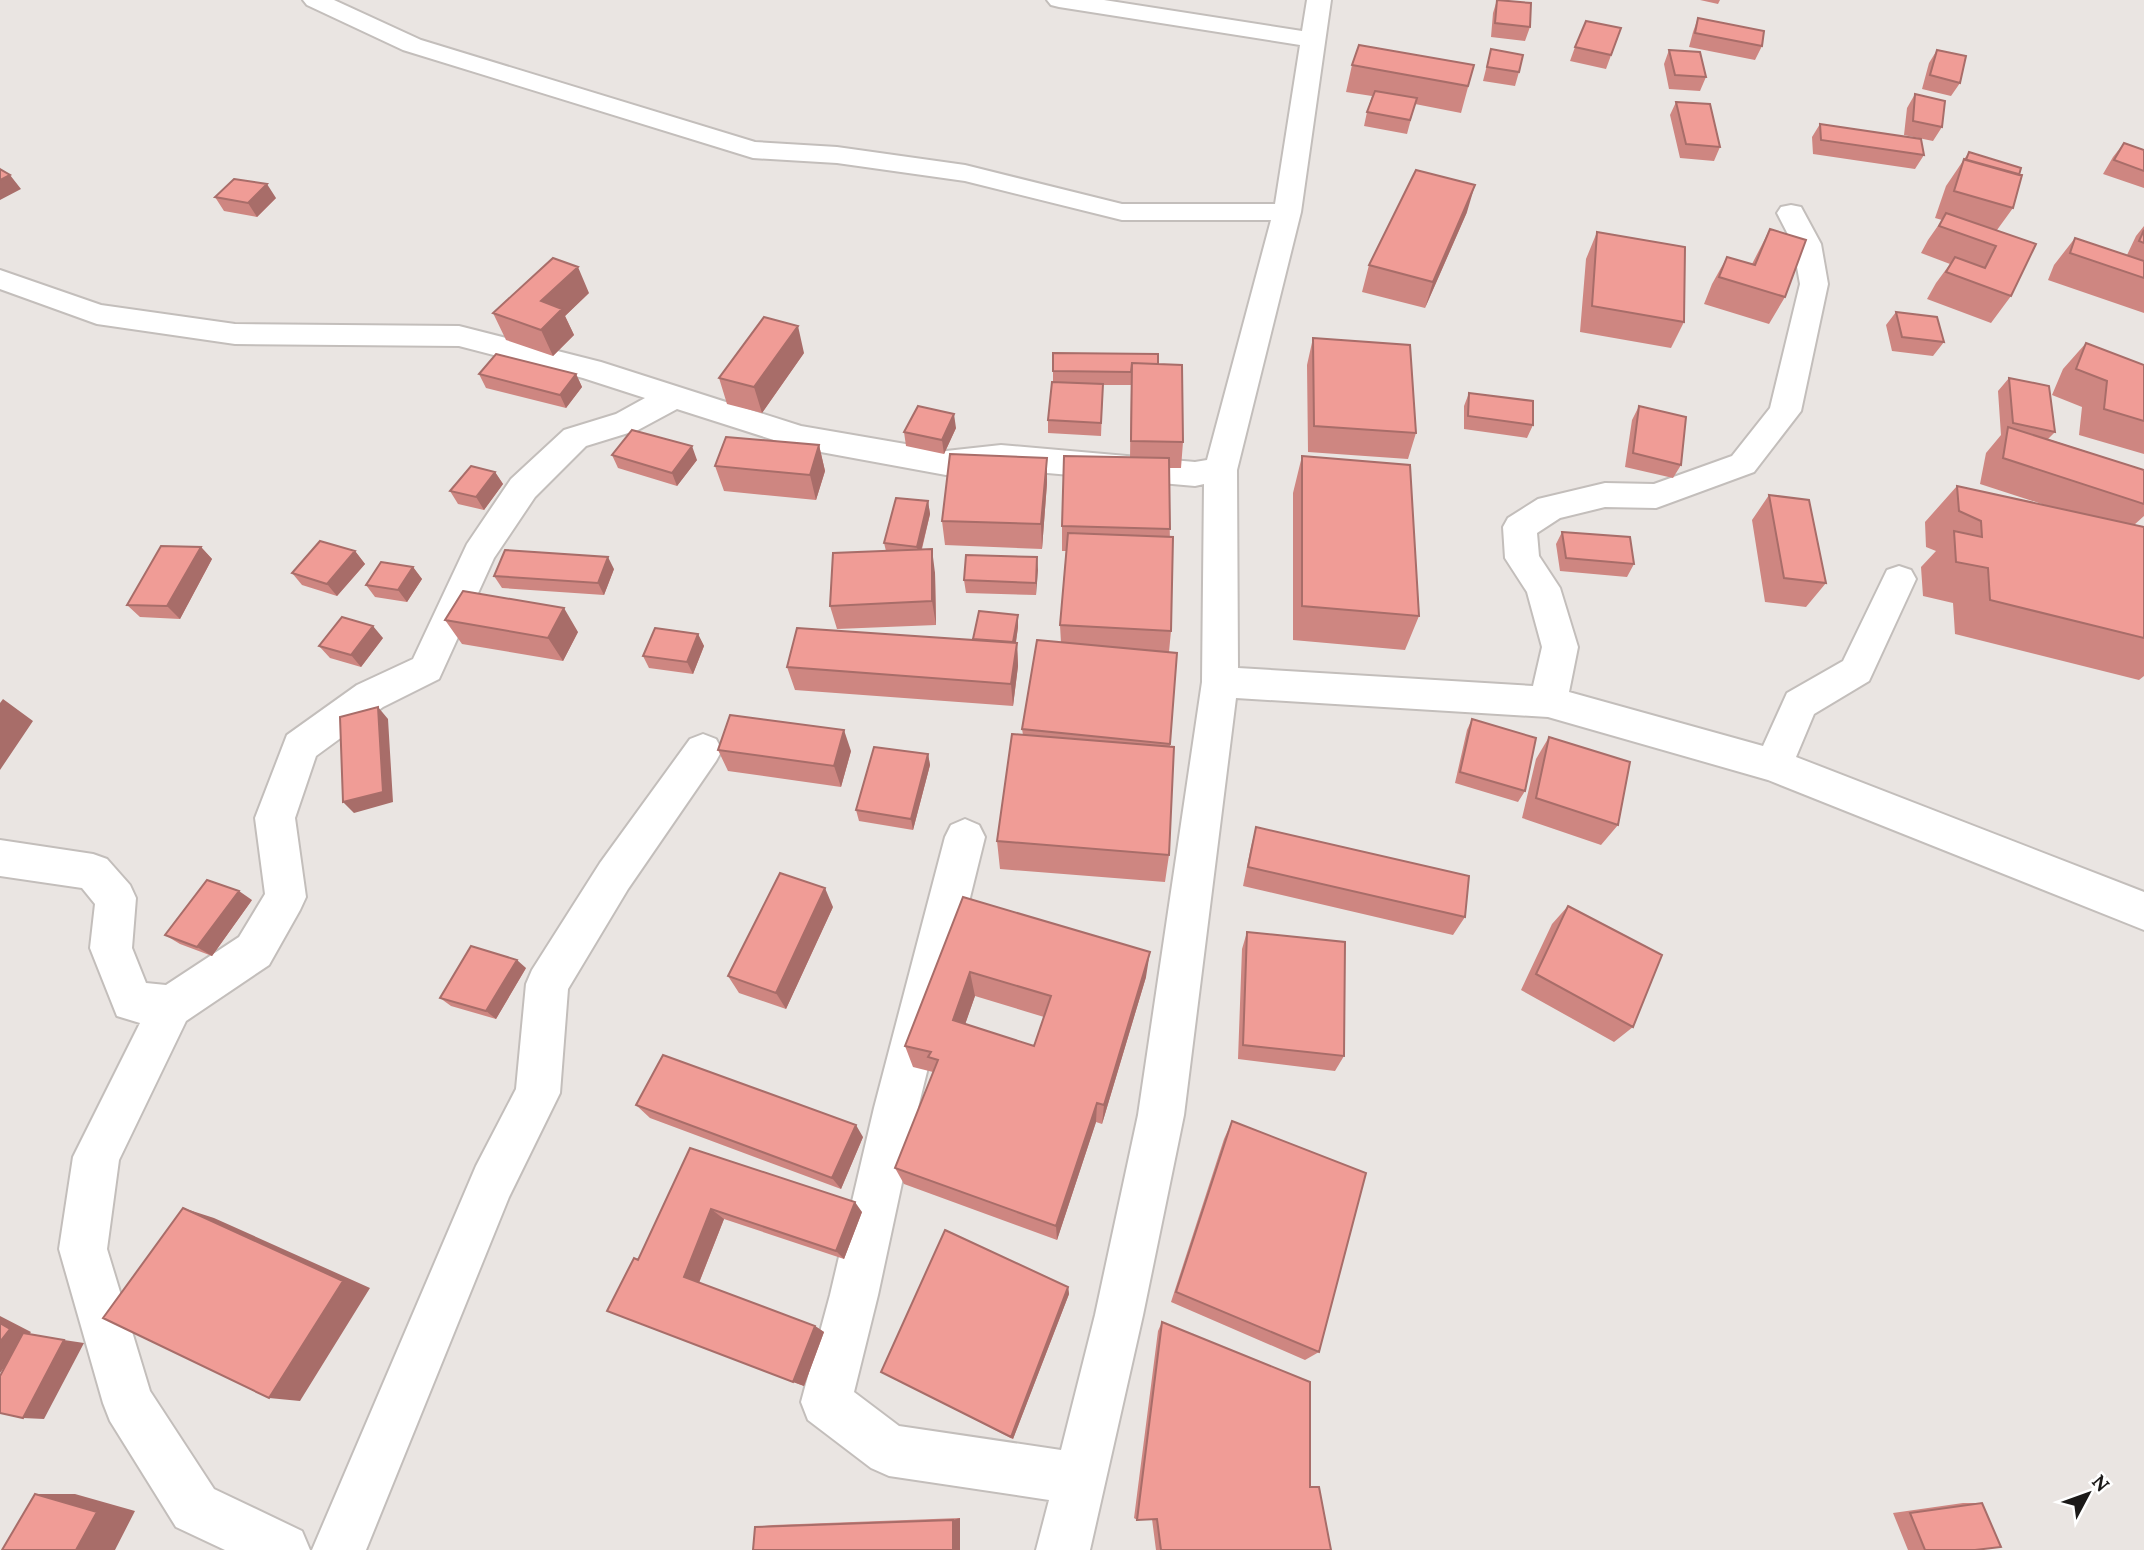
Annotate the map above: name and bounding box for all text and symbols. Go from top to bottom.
north arrow [2053,1459,2123,1529]
text: N [2087,1469,2115,1496]

